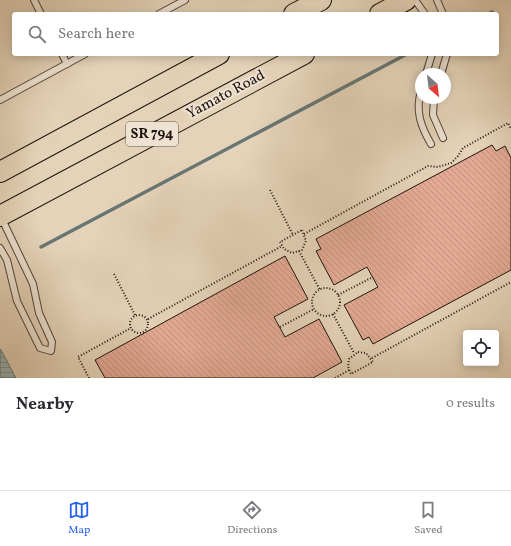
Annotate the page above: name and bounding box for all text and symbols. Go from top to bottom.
search box [12,12,499,56]
icon: search [26,23,48,45]
text: Search here [58,24,135,45]
street label: Yamato Road [183,65,269,125]
north arrow [415,68,451,104]
road number: SR 794 [126,122,178,146]
map controls [463,330,499,366]
button: locate [463,330,499,366]
text: Nearby [16,393,74,416]
text: 0 results [446,395,495,413]
tab: Map [68,499,90,538]
tab: Directions [227,499,278,538]
tab: Saved [414,499,443,538]

